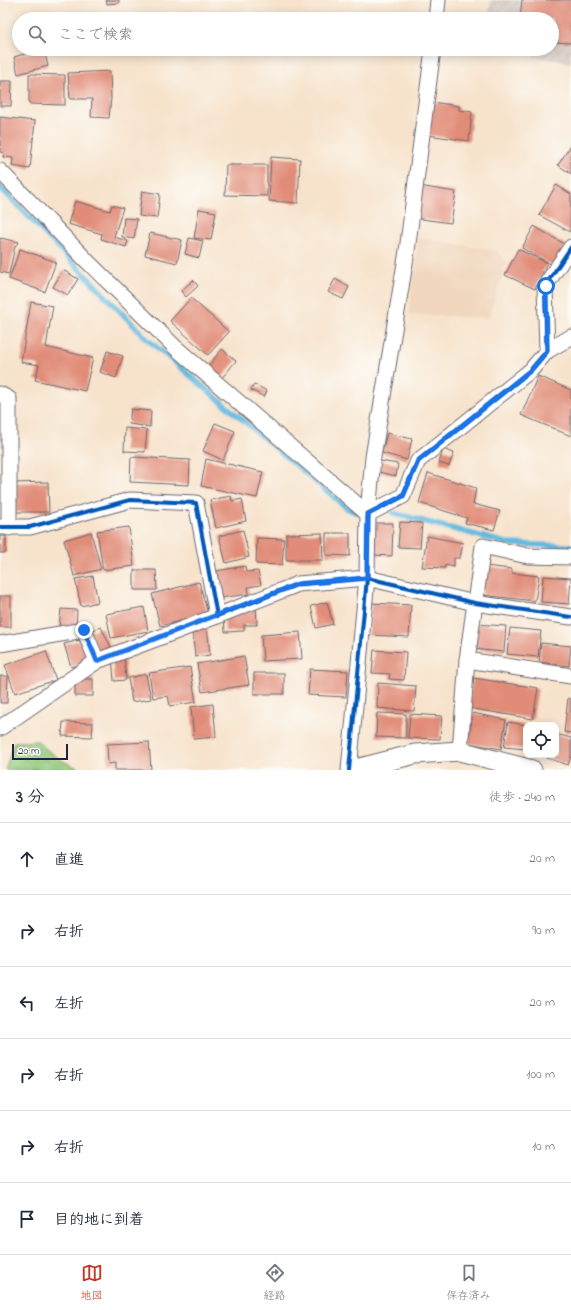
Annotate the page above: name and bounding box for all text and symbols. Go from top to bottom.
search box [12,12,559,56]
icon: search [26,23,48,45]
text: ここで検索 [58,24,133,46]
route start [537,277,555,295]
route end [75,621,93,639]
map controls [523,722,559,758]
button: locate [523,722,559,758]
scale bar [12,742,68,761]
text: 20 m [18,743,40,759]
text: 3 分 [16,785,44,810]
text: 徒歩 · 240 m [489,788,555,807]
icon: ahead [16,848,38,870]
text: 直進 [54,849,84,871]
text: 20 m [530,849,555,868]
icon: right [16,920,38,942]
text: 右折 [54,921,84,943]
text: 90 m [532,921,555,940]
icon: left [16,992,38,1014]
text: 左折 [54,993,84,1015]
text: 20 m [530,993,555,1012]
icon: right [16,1064,38,1086]
text: 右折 [54,1065,84,1087]
text: 100 m [526,1065,555,1084]
icon: right [16,1136,38,1158]
text: 右折 [54,1137,84,1159]
text: 10 m [532,1137,555,1156]
icon: arrive [16,1208,38,1230]
text: 目的地に到着 [54,1209,144,1231]
tab: 地図 [81,1262,103,1304]
tab: 経路 [264,1262,286,1304]
tab: 保存済み [447,1262,491,1304]

